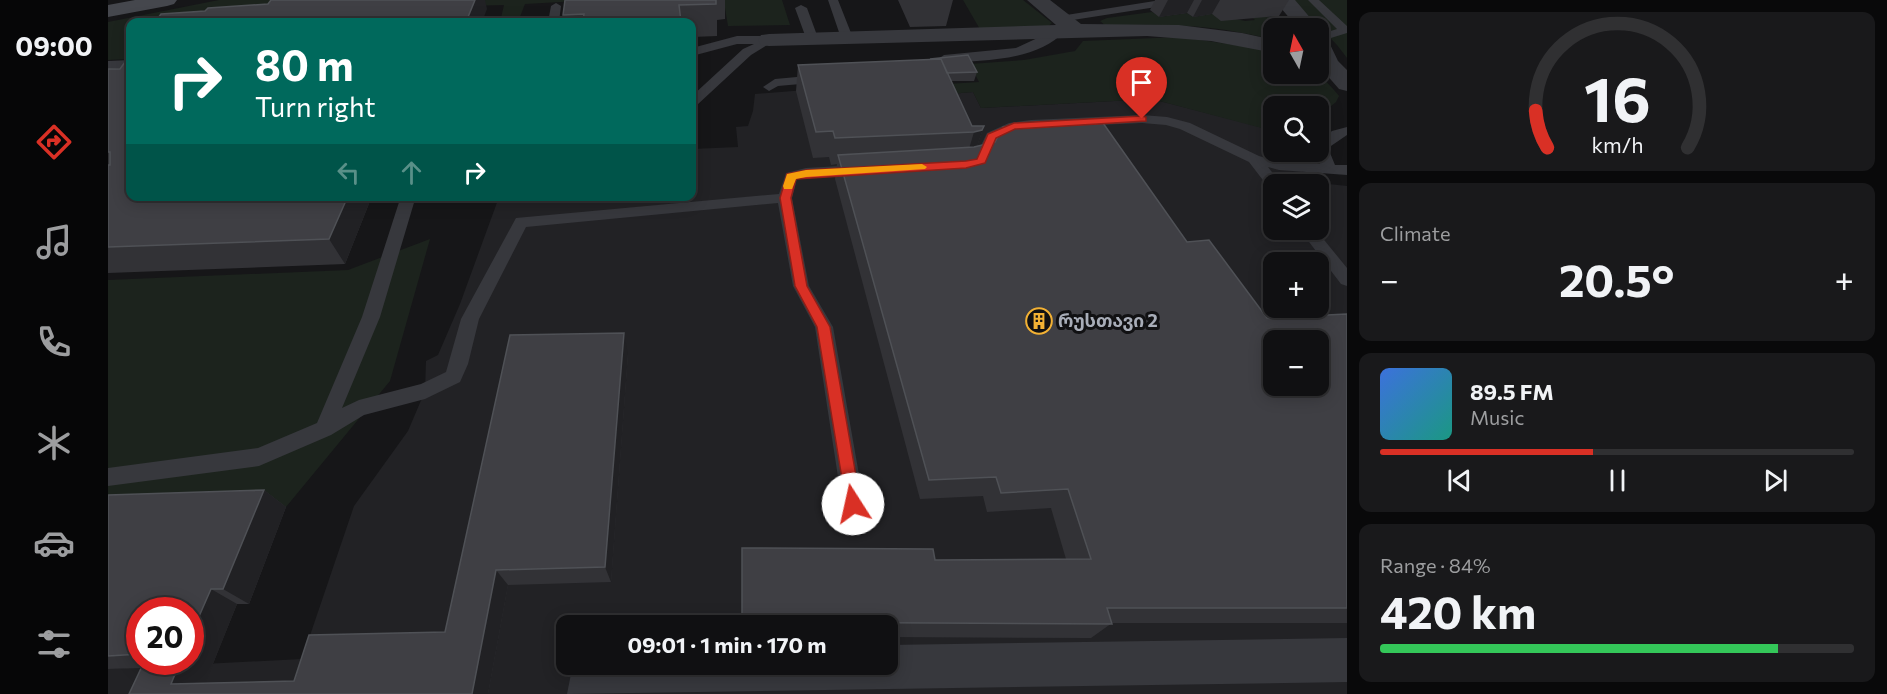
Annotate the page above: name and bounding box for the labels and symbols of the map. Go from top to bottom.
north arrow [1263,18,1329,84]
pin [1116,57,1167,119]
building icon: რუსთავი 2 [1024,306,1054,336]
place label: რუსთავი 2 [1058,309,1158,331]
position arrow [821,472,885,536]
speed limit sign: 20 [126,597,204,675]

